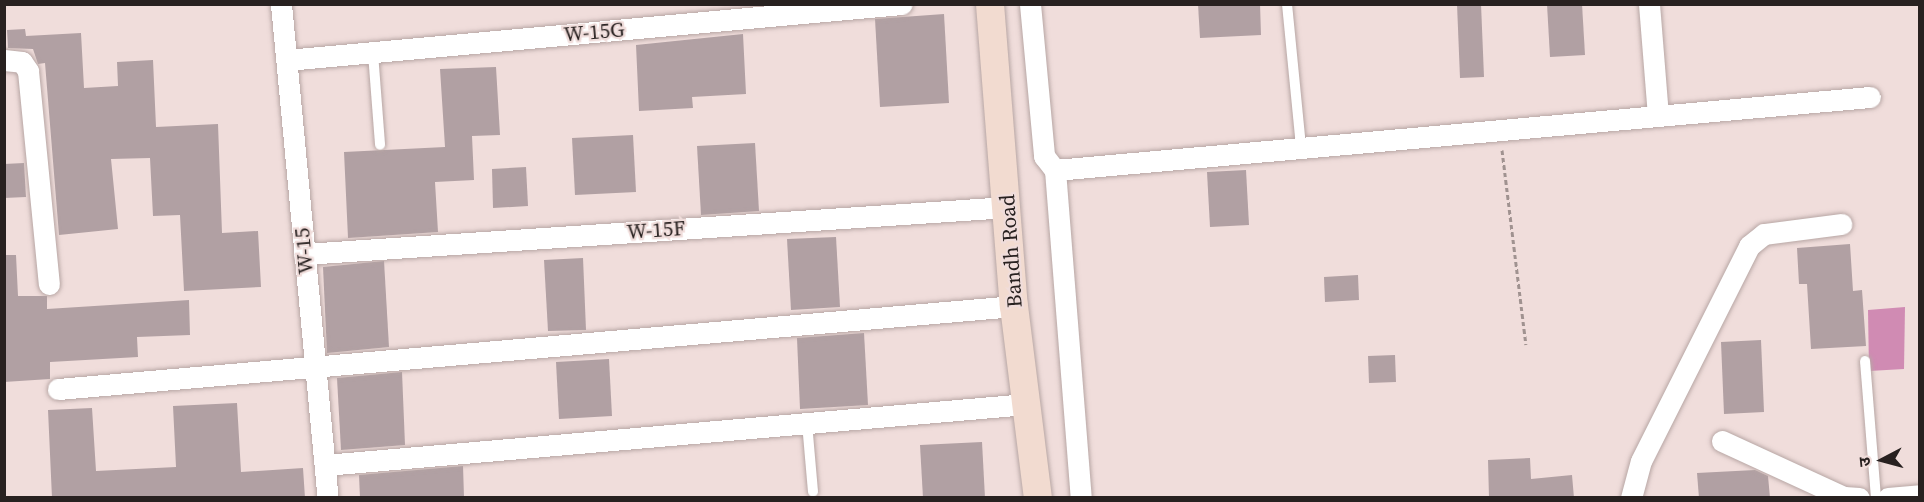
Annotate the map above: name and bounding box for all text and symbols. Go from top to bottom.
street label: W-15G [563,17,625,47]
street label: Bandh Road [994,193,1028,309]
street label: W-15F [626,215,686,245]
street label: W-15 [289,227,319,275]
north arrow [1852,430,1912,490]
text: उ [1853,456,1876,468]

